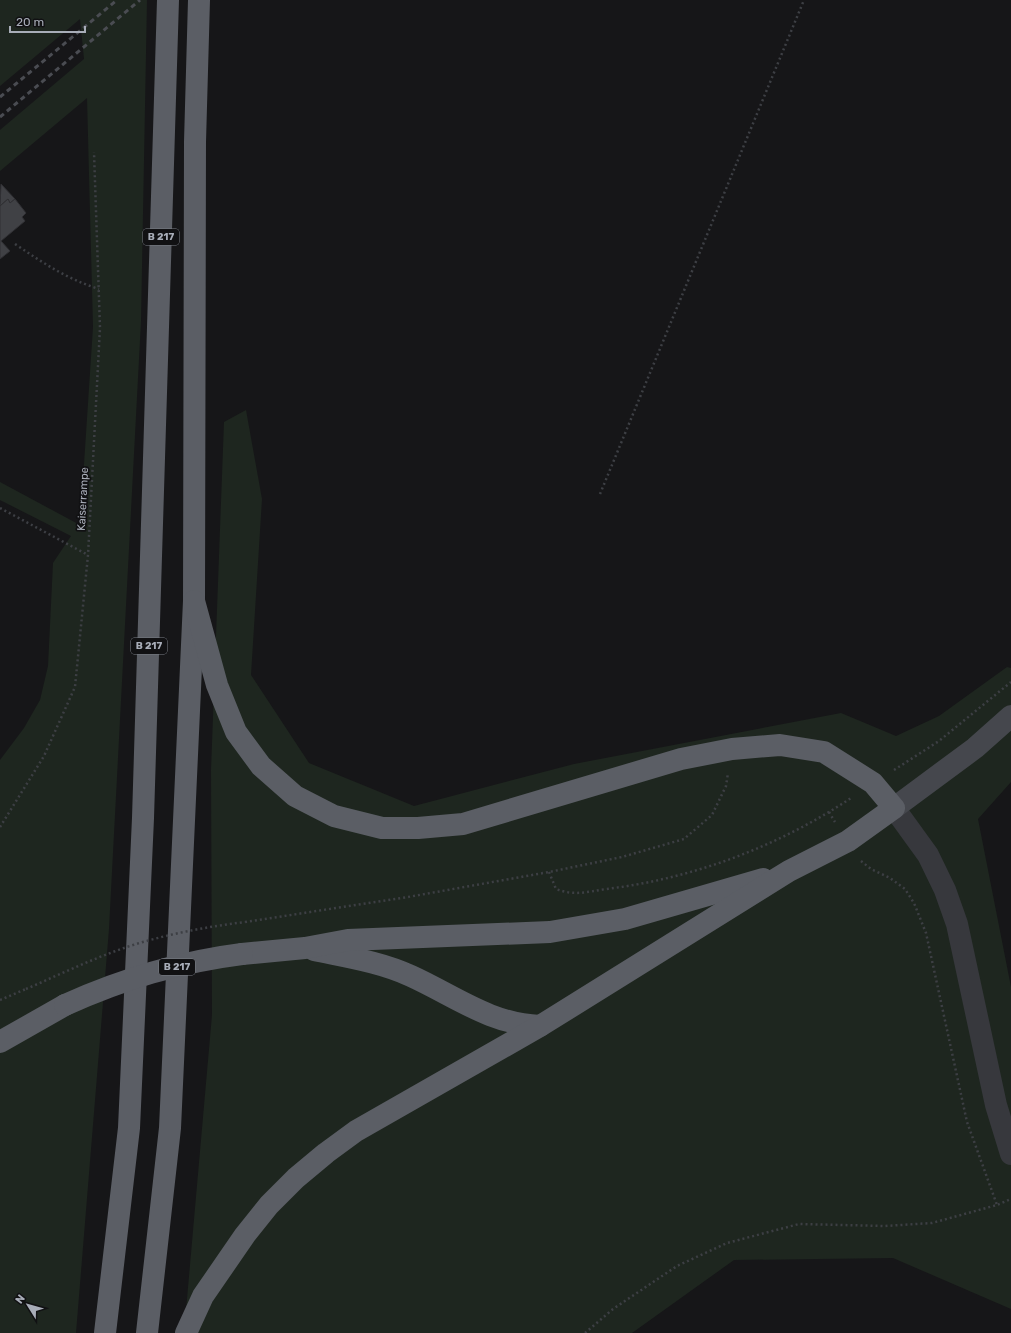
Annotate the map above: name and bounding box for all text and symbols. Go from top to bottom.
scale bar [10,8,85,34]
text: 20 m [16,15,44,29]
road number: B 217 [143,229,179,245]
street label: Kaiserrampe [75,467,91,531]
road number: B 217 [131,638,167,654]
road number: B 217 [159,959,195,975]
north arrow [8,1285,48,1325]
text: N [13,1292,28,1306]

